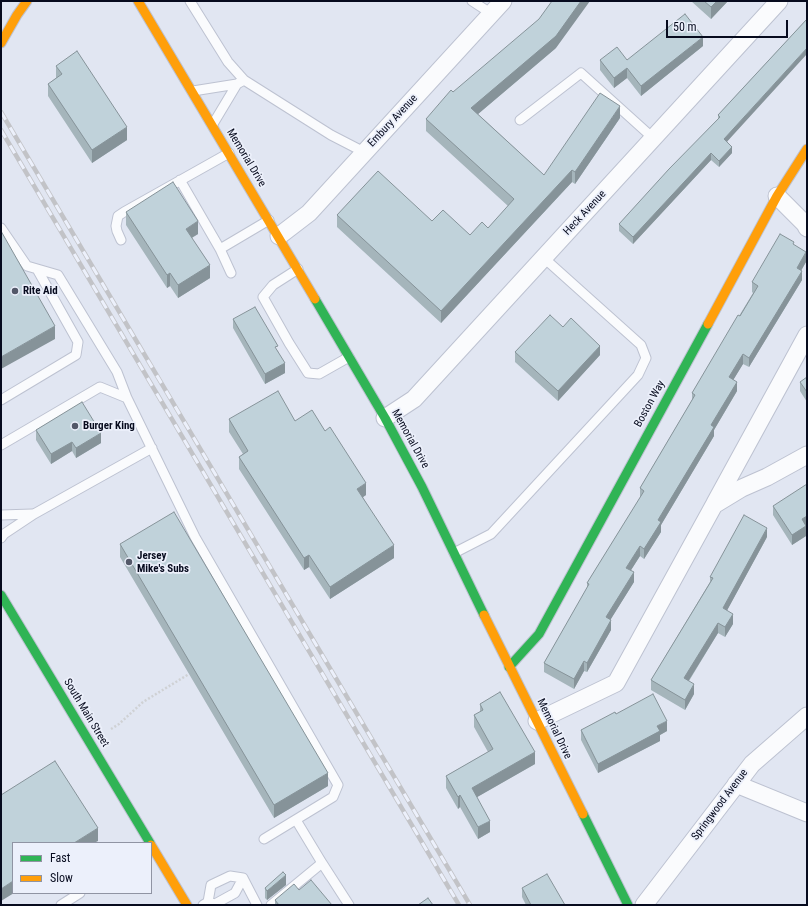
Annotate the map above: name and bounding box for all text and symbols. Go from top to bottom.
scale bar [668,12,790,38]
text: 50 m [673,20,697,34]
street label: Embury Avenue [365,92,421,150]
street label: Memorial Drive [223,127,269,189]
street label: Heck Avenue [561,188,609,238]
place label: Rite Aid [23,284,58,298]
marker: Rite Aid [10,286,20,296]
street label: Boston Way [632,378,668,430]
street label: Memorial Drive [388,407,432,471]
place label: Burger King [83,419,135,433]
marker: Burger King [70,421,80,431]
place label: Jersey Mike's Subs [137,549,189,575]
marker: Jersey Mike's Subs [124,557,134,567]
street label: South Main Street [60,676,112,750]
street label: Memorial Drive [534,697,574,761]
street label: Springwood Avenue [689,767,751,843]
legend [12,842,152,894]
text: Fast [50,851,70,865]
text: Slow [50,871,73,885]

